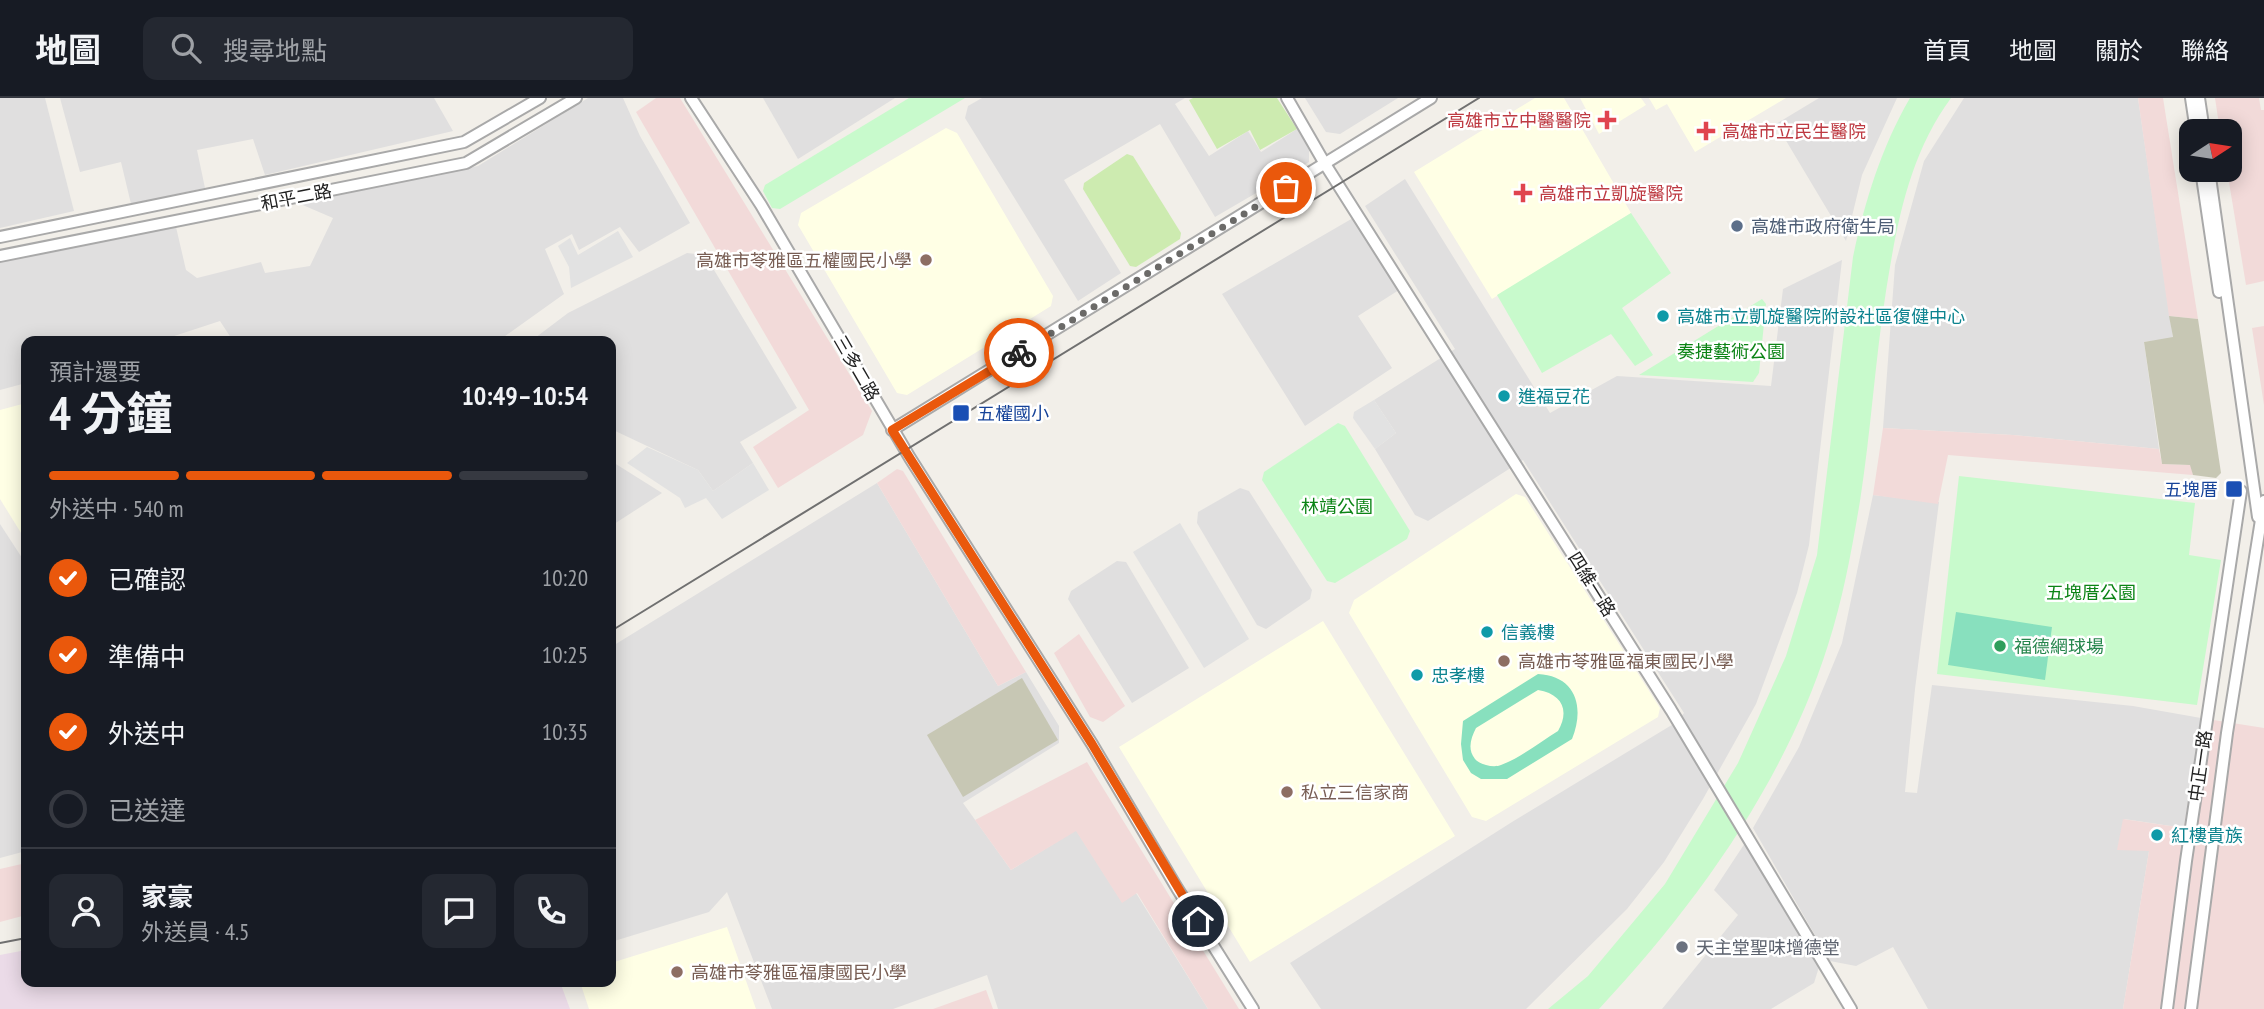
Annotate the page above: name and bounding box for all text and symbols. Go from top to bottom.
search box [143,17,633,80]
text: 地圖 [35,28,101,71]
icon: search [167,29,205,67]
text: 搜尋地點 [223,34,327,67]
text: 首頁 [1923,35,1971,66]
text: 地圖 [2009,35,2057,66]
text: 關於 [2095,35,2143,66]
text: 聯絡 [2181,35,2229,66]
place label: 高雄市立中醫醫院 [1447,109,1591,132]
marker: 高雄市立中醫醫院 [1597,110,1617,130]
north arrow [2179,119,2242,182]
map controls [2179,119,2242,182]
place label: 高雄市立民生醫院 [1722,120,1866,143]
marker: 高雄市立民生醫院 [1696,121,1716,141]
pin [1256,158,1316,218]
icon: bag [1267,169,1305,207]
street label: 和平二路 [258,179,334,215]
place label: 高雄市立凱旋醫院 [1539,182,1683,205]
marker: 高雄市立凱旋醫院 [1513,183,1533,203]
place label: 高雄市政府衛生局 [1751,215,1895,238]
marker: 高雄市政府衛生局 [1729,218,1745,234]
place label: 高雄市苓雅區五權國民小學 [696,249,912,272]
marker: 高雄市苓雅區五權國民小學 [918,252,934,268]
place label: 高雄市立凱旋醫院附設社區復健中心 [1677,305,1965,328]
marker: 高雄市立凱旋醫院附設社區復健中心 [1655,308,1671,324]
courier [984,318,1054,388]
street label: 三多二路 [829,331,885,405]
icon: bike [1000,334,1038,372]
park label: 奏捷藝術公園 [1677,340,1785,363]
text: 預計還要 [49,357,141,386]
text: 10:49–10:54 [461,379,588,412]
text: 4 分鐘 [49,383,172,443]
place label: 進福豆花 [1518,385,1590,408]
marker: 進福豆花 [1496,388,1512,404]
place label: 五權國小 [977,402,1049,425]
marker: 五權國小 [951,403,971,423]
place label: 五塊厝 [2164,478,2218,501]
marker: 五塊厝 [2224,479,2244,499]
text: 外送中 · 540 m [49,494,184,523]
park label: 林靖公園 [1301,495,1373,518]
street label: 四維一路 [1563,547,1621,621]
icon: check [49,559,87,597]
text: 已確認 [108,563,186,596]
text: 10:20 [542,563,588,592]
park label: 五塊厝公園 [2046,581,2136,604]
place label: 信義樓 [1501,621,1555,644]
marker: 信義樓 [1479,624,1495,640]
place label: 福德網球場 [2014,635,2104,658]
icon: check [49,636,87,674]
marker: 福德網球場 [1992,638,2008,654]
text: 準備中 [108,640,186,673]
text: 10:25 [542,640,588,669]
place label: 高雄市苓雅區福東國民小學 [1518,650,1734,673]
marker: 高雄市苓雅區福東國民小學 [1496,653,1512,669]
place label: 忠孝樓 [1431,664,1485,687]
marker: 忠孝樓 [1409,667,1425,683]
icon: check [49,713,87,751]
text: 外送中 [108,717,186,750]
text: 10:35 [542,717,588,746]
street label: 中正一路 [2184,729,2216,803]
place label: 私立三信家商 [1301,781,1409,804]
marker: 私立三信家商 [1279,784,1295,800]
text: 已送達 [108,794,186,827]
place label: 紅樓貴族 [2171,824,2243,847]
marker: 紅樓貴族 [2149,827,2165,843]
button: person [49,874,123,948]
button: chat [422,874,496,948]
button: phone [514,874,588,948]
text: 家豪 [141,880,193,913]
pin [1168,891,1228,951]
icon: home [1179,902,1217,940]
text: 外送員 · 4.5 [141,917,249,946]
place label: 天主堂聖味增德堂 [1696,936,1840,959]
marker: 天主堂聖味增德堂 [1674,939,1690,955]
place label: 高雄市苓雅區福康國民小學 [691,961,907,984]
marker: 高雄市苓雅區福康國民小學 [669,964,685,980]

